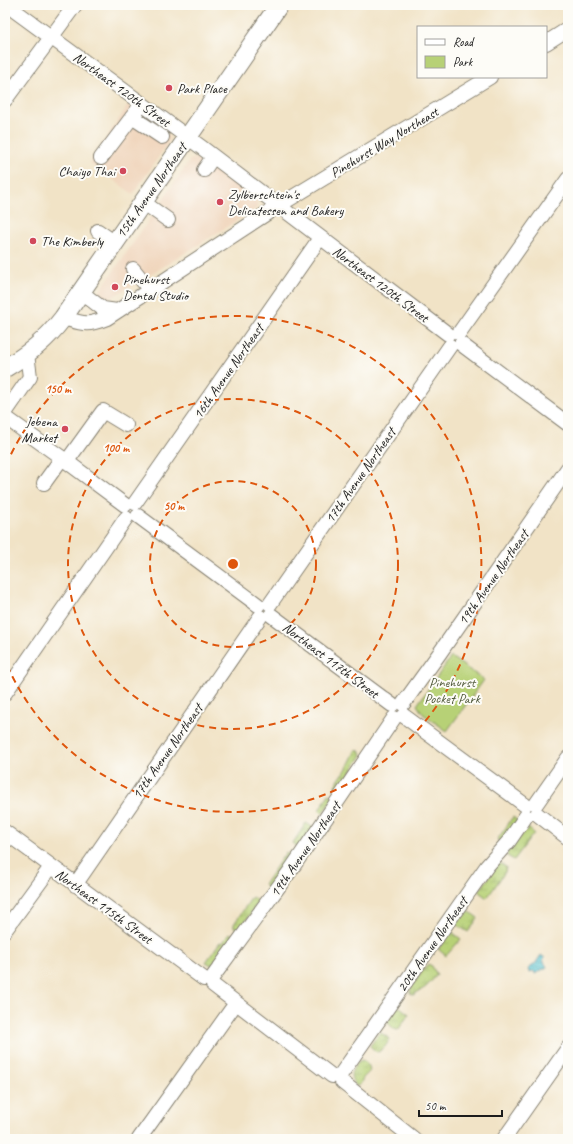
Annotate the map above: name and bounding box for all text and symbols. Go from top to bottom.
legend [417,26,547,78]
text: Road [453,34,475,50]
street label: Northeast 120th Street [70,48,175,131]
text: Park [453,54,474,70]
place label: Park Place [177,80,228,97]
marker: Park Place [164,83,174,93]
street label: Pinehurst Way Northeast [327,103,442,181]
street label: 15th Avenue Northeast [112,138,192,241]
place label: Chaiyo Thai [59,163,117,180]
marker: Chaiyo Thai [118,166,128,176]
place label: Zylberschtein's Delicatessen and Bakery [228,186,345,219]
marker: Zylberschtein's Delicatessen and Bakery [215,197,225,207]
place label: The Kimberly [41,233,104,250]
marker: The Kimberly [28,236,38,246]
street label: Northeast 120th Street [329,243,433,327]
place label: Pinehurst Dental Studio [123,271,190,304]
marker: Pinehurst Dental Studio [110,282,120,292]
street label: 16th Avenue Northeast [189,319,269,422]
text: 150 m [45,381,72,397]
place label: Jebena Market [21,413,59,446]
street label: 17th Avenue Northeast [321,423,401,526]
marker: Jebena Market [60,424,70,434]
text: 100 m [103,440,130,456]
text: 50 m [164,498,185,514]
street label: 19th Avenue Northeast [454,525,534,628]
centre of rings [226,557,240,571]
street label: Northeast 117th Street [279,619,383,703]
park label: Pinehurst Pocket Park [424,674,481,707]
street label: 17th Avenue Northeast [128,699,208,802]
street label: 19th Avenue Northeast [266,797,346,900]
street label: Northeast 115th Street [52,865,157,948]
street label: 20th Avenue Northeast [393,892,473,995]
scale bar [419,1092,502,1118]
text: 50 m [425,1098,447,1114]

